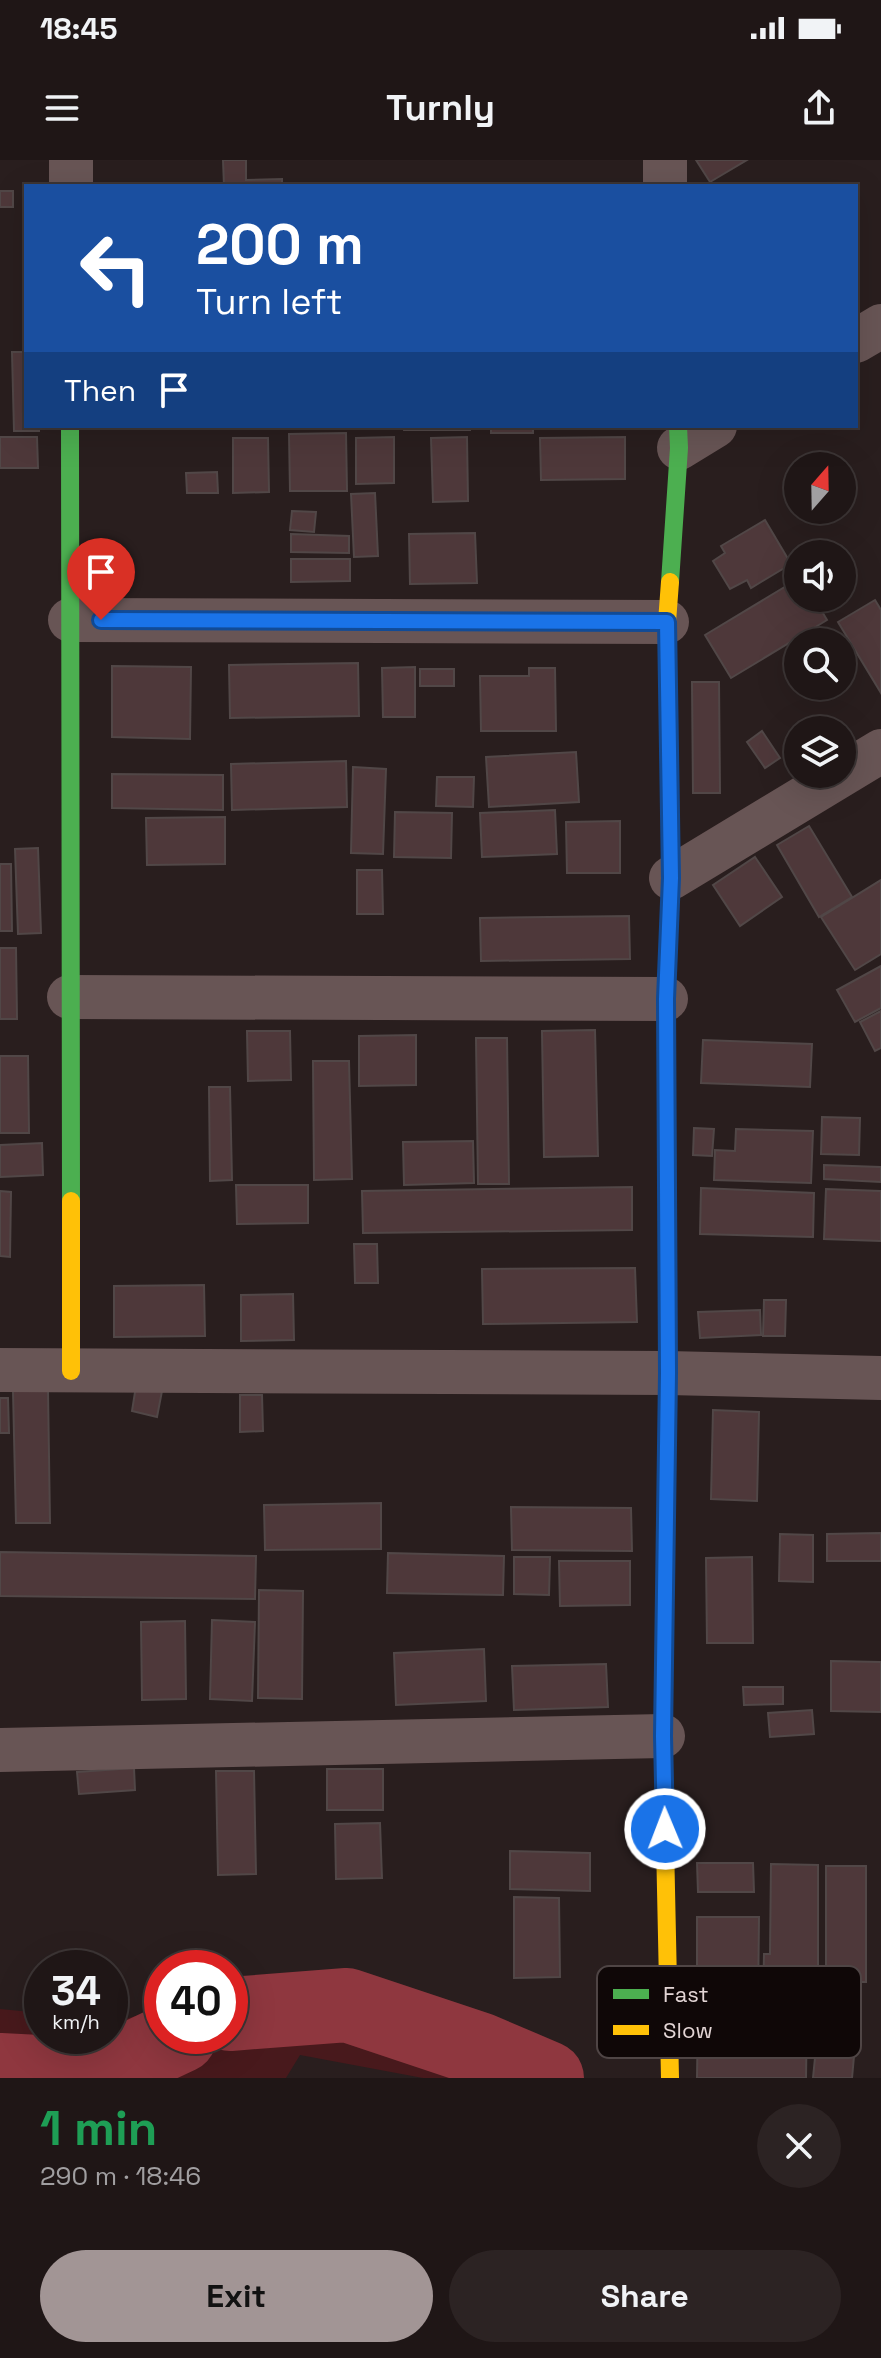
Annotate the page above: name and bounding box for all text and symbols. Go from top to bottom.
text: 18:45 [40,9,118,48]
text: Turnly [386,85,495,131]
icon: menu [40,86,84,130]
icon: share [797,86,841,130]
text: 200 m [196,209,364,280]
icon: left [64,216,168,320]
text: Turn left [196,279,343,325]
icon: arrive [152,368,196,412]
text: Then [64,371,136,410]
north arrow [784,452,856,524]
map controls [784,452,856,788]
pin [67,538,135,620]
button: sound [784,540,856,612]
icon: arrive [79,550,123,594]
button: search [784,628,856,700]
button: layers [784,716,856,788]
position arrow [623,1787,707,1871]
speed limit sign: 40 [144,1950,248,2054]
text: 34 [51,1966,101,2017]
legend [597,1966,861,2058]
text: Fast [663,1980,709,2008]
text: km/h [52,2009,100,2035]
text: Slow [663,2016,713,2044]
text: 1 min [40,2098,157,2159]
button: close [757,2104,841,2188]
text: 290 m · 18:46 [40,2159,201,2193]
button: Exit [40,2250,433,2342]
button: Share [449,2250,841,2342]

